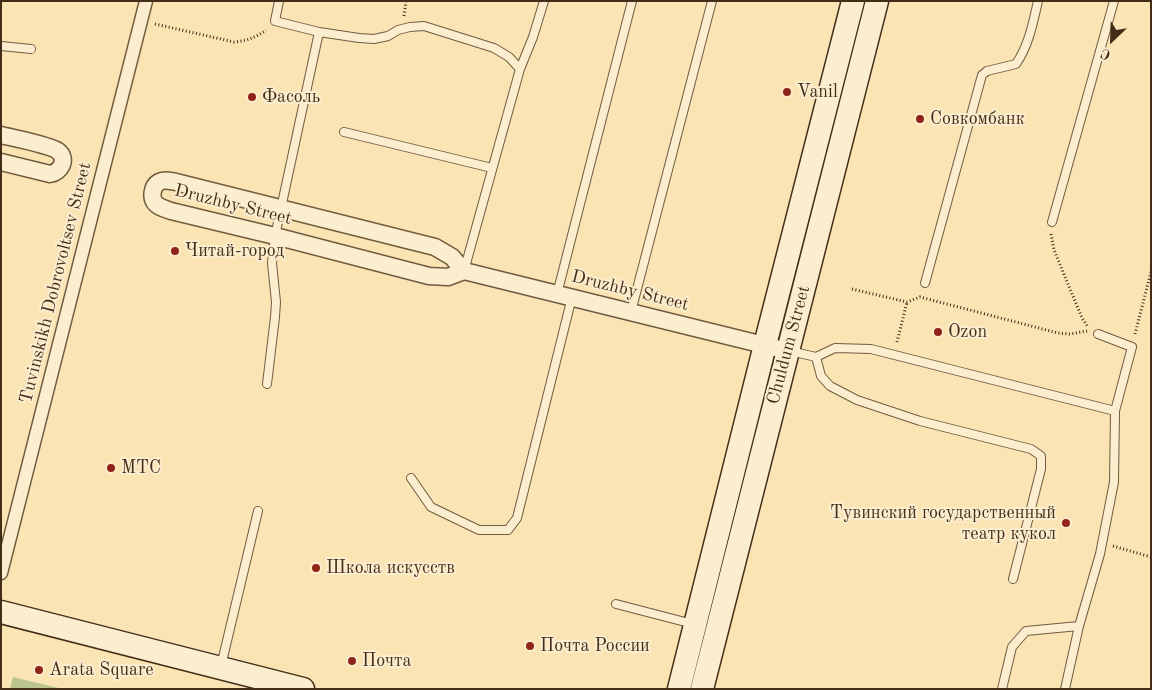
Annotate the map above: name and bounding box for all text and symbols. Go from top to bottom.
north arrow [1087,15,1137,65]
text: С [1099,45,1113,62]
place label: Vanil [797,81,838,103]
place label: Фасоль [262,86,320,108]
marker: Vanil [781,86,793,98]
marker: Фасоль [246,91,258,103]
place label: Совкомбанк [930,108,1025,130]
marker: Совкомбанк [914,113,926,125]
street label: Tuvinskikh Dobrovoltsev Street [16,160,96,406]
street label: Druzhby Street [172,180,294,230]
place label: Читай-город [185,240,284,262]
marker: Читай-город [169,245,181,257]
street label: Druzhby Street [569,266,691,316]
street label: Chuldum Street [763,283,815,407]
place label: Ozon [948,321,987,343]
marker: Ozon [932,326,944,338]
place label: МТС [121,457,161,479]
marker: МТС [105,462,117,474]
place label: Тувинский государственный театр кукол [830,502,1056,544]
marker: Тувинский государственный театр кукол [1060,517,1072,529]
place label: Школа искусств [326,557,455,579]
marker: Школа искусств [310,562,322,574]
place label: Почта России [540,635,650,657]
marker: Почта России [524,640,536,652]
place label: Почта [362,650,411,672]
marker: Почта [346,655,358,667]
place label: Arata Square [49,659,154,681]
marker: Arata Square [33,664,45,676]

